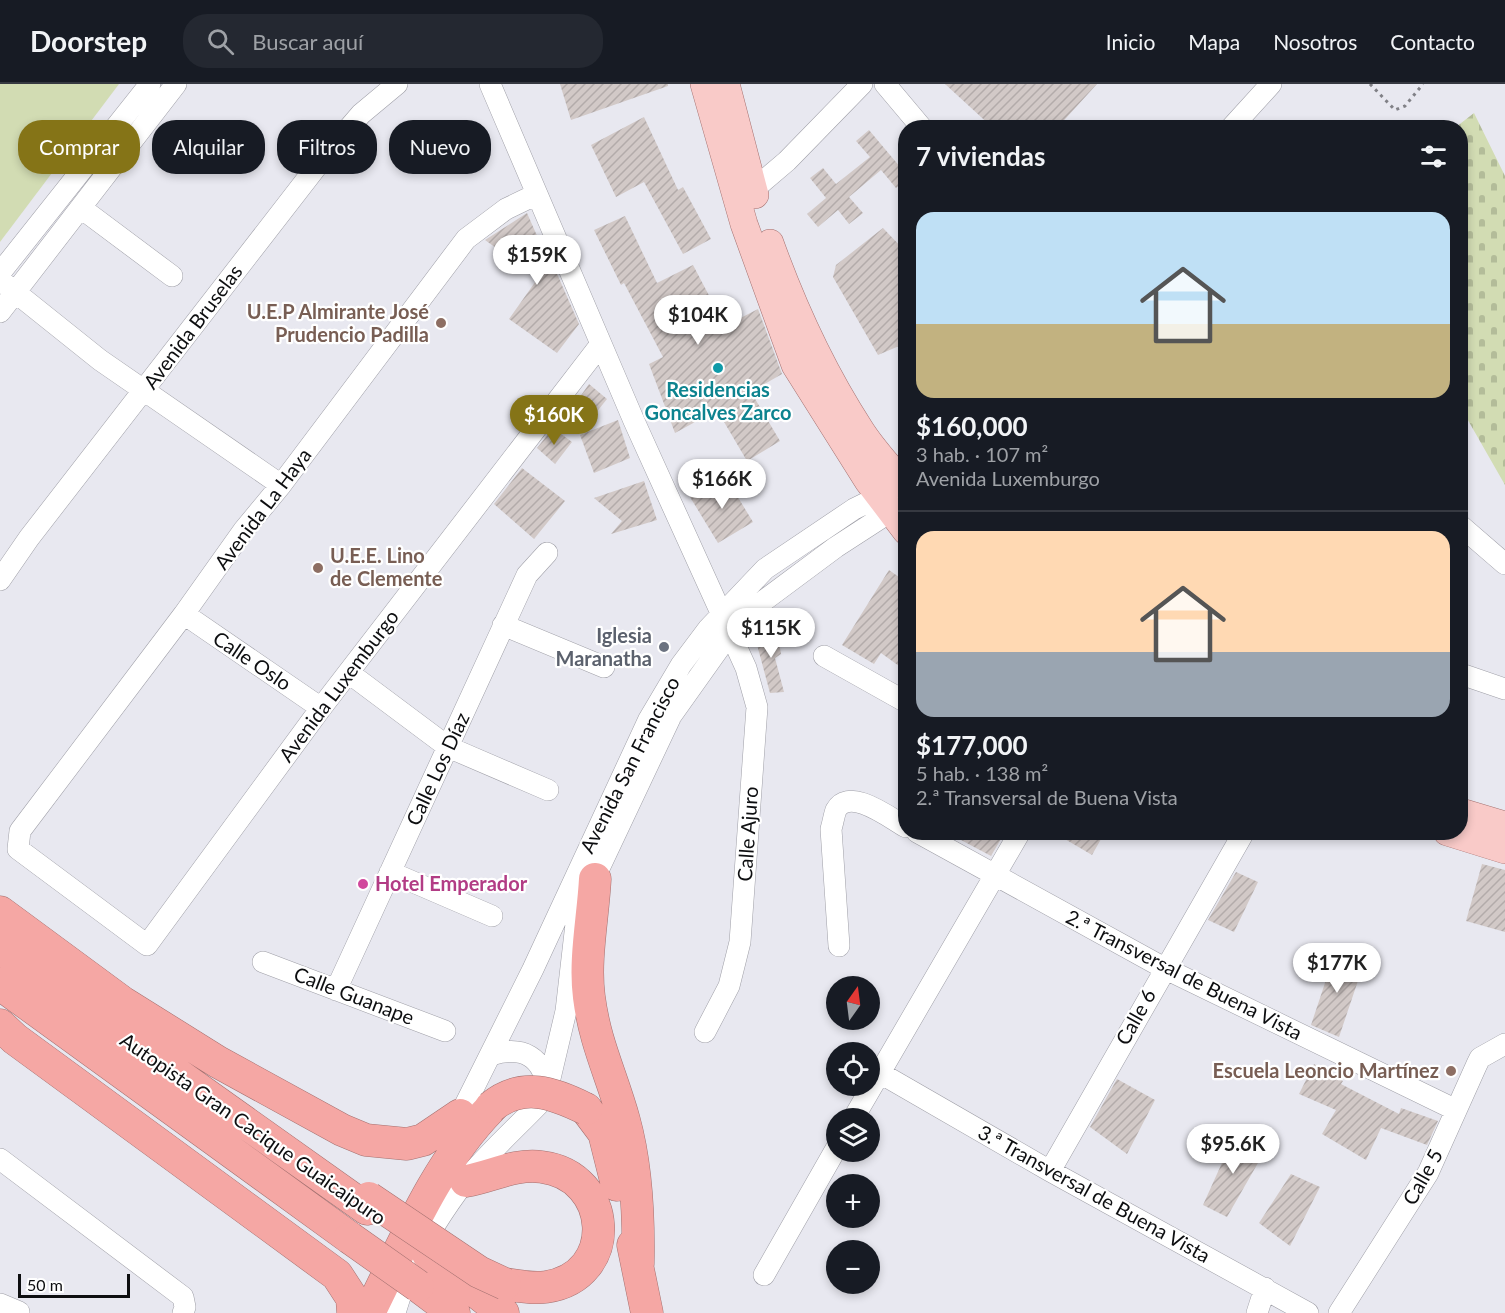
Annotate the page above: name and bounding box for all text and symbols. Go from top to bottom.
search box [183,14,603,68]
text: Doorstep [30,24,147,58]
icon: search [204,25,237,58]
text: Buscar aquí [252,28,363,55]
text: Inicio [1106,29,1155,54]
text: Mapa [1188,29,1240,54]
text: Nosotros [1273,29,1357,54]
text: Contacto [1390,29,1475,54]
chip: Comprar [18,120,140,174]
chip: Alquilar [152,120,265,174]
chip: Filtros [277,120,377,174]
chip: Nuevo [389,120,491,174]
text: 7 viviendas [916,140,1045,172]
icon: filters [1417,140,1450,173]
pin: $159K [495,235,579,286]
text: $159K [507,242,567,266]
icon: home [1129,251,1237,359]
street label: Avenida Bruselas [138,260,247,393]
pin: $104K [656,295,740,346]
place label: U.E.P Almirante José Prudencio Padilla [247,299,429,346]
text: $104K [668,302,728,326]
marker: U.E.P Almirante José Prudencio Padilla [434,316,448,330]
marker: Residencias Goncalves Zarco [711,361,725,375]
place label: Residencias Goncalves Zarco [645,377,791,424]
pin: $160K [512,395,596,446]
text: $160K [524,402,584,426]
text: $160,000 [916,410,1028,442]
text: 3 hab. · 107 m² [916,442,1048,466]
street label: Avenida La Haya [209,443,316,574]
pin: $166K [680,459,764,510]
text: $166K [692,466,752,490]
text: Avenida Luxemburgo [916,466,1100,490]
place label: U.E.E. Lino de Clemente [330,543,443,590]
marker: U.E.E. Lino de Clemente [311,561,325,575]
icon: home [1129,570,1237,678]
street label: Avenida Luxemburgo [273,605,403,766]
pin: $115K [729,608,813,659]
text: $115K [741,615,801,639]
place label: Iglesia Maranatha [556,623,652,670]
street label: Calle Oslo [209,625,296,695]
marker: Iglesia Maranatha [657,640,671,654]
street label: Avenida San Francisco [574,672,684,857]
street label: Calle Los Díaz [400,708,474,829]
text: $177,000 [916,729,1028,761]
text: 5 hab. · 138 m² [916,761,1048,785]
street label: Calle Ajuro [732,785,762,882]
text: 2.ª Transversal de Buena Vista [916,785,1178,809]
place label: Hotel Emperador [375,871,528,895]
marker: Hotel Emperador [356,877,370,891]
street label: 2.ª Transversal de Buena Vista [1062,904,1306,1044]
pin: $177K [1295,943,1379,994]
text: $177K [1307,950,1367,974]
street label: Calle Guanape [291,961,418,1029]
north arrow [826,976,880,1030]
map controls [826,976,880,1294]
street label: Calle 6 [1110,984,1160,1049]
street label: Autopista Gran Cacique Guaicaipuro [116,1027,391,1229]
button: locate [826,1042,880,1096]
place label: Escuela Leoncio Martínez [1213,1058,1439,1082]
marker: Escuela Leoncio Martínez [1444,1064,1458,1078]
button: layers [826,1108,880,1162]
street label: 3.ª Transversal de Buena Vista [974,1119,1215,1267]
pin: $95.6K [1184,1124,1282,1175]
text: $95.6K [1201,1131,1265,1155]
street label: Calle 5 [1397,1144,1447,1209]
button: + [826,1174,880,1228]
button: − [826,1240,880,1294]
scale bar [18,1271,130,1298]
text: 50 m [27,1275,63,1294]

